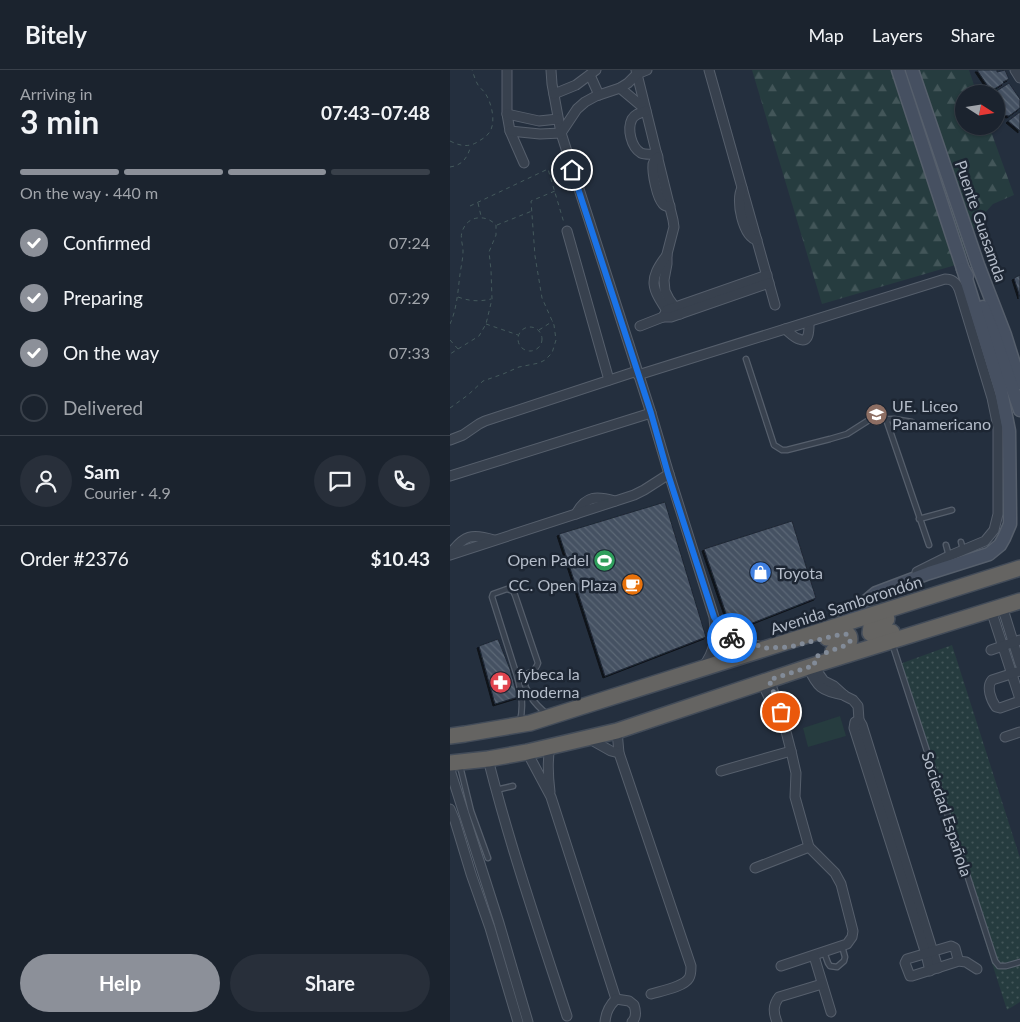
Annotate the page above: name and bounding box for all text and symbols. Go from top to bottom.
text: Bitely [25,20,87,49]
text: Map [808,24,844,46]
text: Layers [872,24,923,46]
text: Share [951,24,995,46]
text: Arriving in [20,84,93,103]
north arrow [955,85,1005,135]
map controls [955,85,1005,135]
text: 07:43–07:48 [321,101,430,124]
text: 3 min [20,102,99,141]
pin [551,149,593,191]
icon: home [558,156,586,184]
street label: Puente Guasamda [952,158,1011,284]
text: On the way · 440 m [20,183,158,202]
icon: check [20,229,48,257]
text: Confirmed [63,231,151,254]
text: 07:24 [389,233,430,252]
icon: check [20,284,48,312]
text: Preparing [63,286,143,309]
text: 07:29 [389,288,430,307]
icon: check [20,339,48,367]
text: On the way [63,341,159,364]
text: 07:33 [389,343,430,362]
text: Delivered [63,396,143,419]
place label: UE. Liceo Panamericano [892,396,991,433]
school or university icon: UE. Liceo Panamericano [864,403,888,427]
button: person [20,455,72,507]
button: chat [314,455,366,507]
button: phone [378,455,430,507]
text: Sam [84,460,120,483]
text: Courier · 4.9 [84,483,171,502]
text: Order #2376 [20,547,129,570]
text: $10.43 [370,547,430,570]
sports icon: Open Padel [593,548,617,572]
place label: Open Padel [507,550,589,569]
shop icon: Toyota [748,561,772,585]
place label: Toyota [776,563,823,582]
street label: Avenida Samborondón [767,571,924,638]
cafe icon: CC. Open Plaza [621,573,645,597]
place label: CC. Open Plaza [508,575,617,594]
courier [707,613,757,663]
icon: bike [718,624,746,652]
place label: fybeca la moderna [517,664,580,701]
pharmacy icon: fybeca la moderna [489,671,513,695]
pin [760,691,802,733]
icon: bag [767,698,795,726]
street label: Sociedad Española [918,749,977,879]
button: Help [20,954,220,1012]
button: Share [230,954,430,1012]

